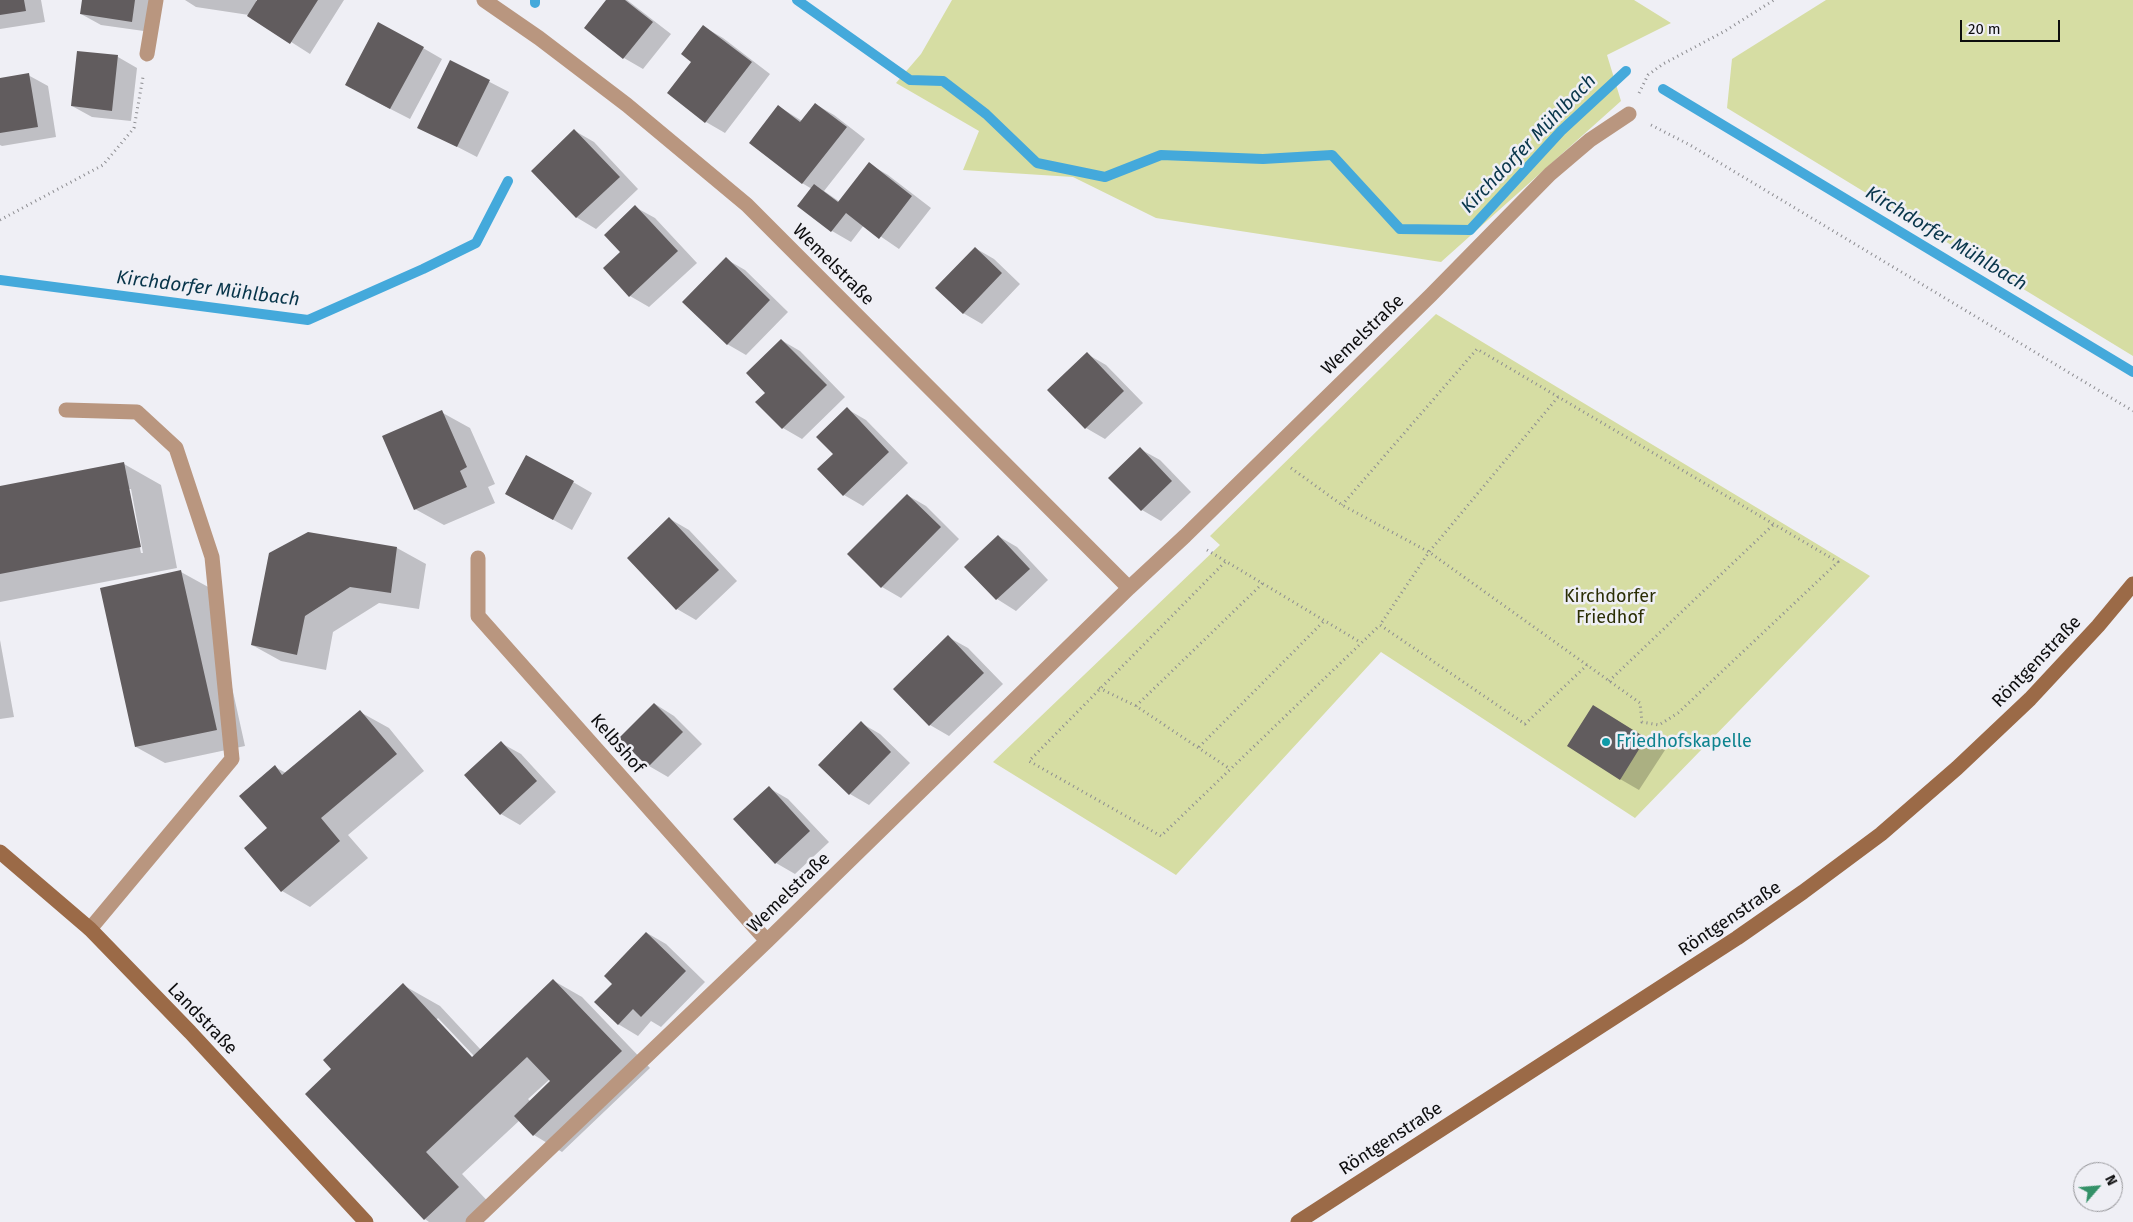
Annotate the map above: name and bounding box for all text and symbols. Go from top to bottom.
scale bar [1963,10,2063,42]
text: 20 m [1968,20,2001,38]
water label: Kirchdorfer Mühlbach [1457,70,1601,218]
water label: Kirchdorfer Mühlbach [1861,182,2031,296]
street label: Wemelstraße [788,220,878,310]
water label: Kirchdorfer Mühlbach [115,266,301,312]
street label: Wemelstraße [1317,290,1409,380]
park label: Kirchdorfer Friedhof [1564,586,1656,628]
street label: Röntgenstraße [1988,612,2086,712]
street label: Kelbshof [585,710,649,778]
place label: Friedhofskapelle [1616,731,1752,753]
marker: Friedhofskapelle [1600,736,1612,748]
street label: Wemelstraße [743,848,835,938]
street label: Röntgenstraße [1675,877,1785,961]
street label: Landstraße [162,979,242,1059]
street label: Röntgenstraße [1335,1098,1447,1180]
north arrow [2073,1162,2123,1212]
text: N [2101,1172,2121,1188]

